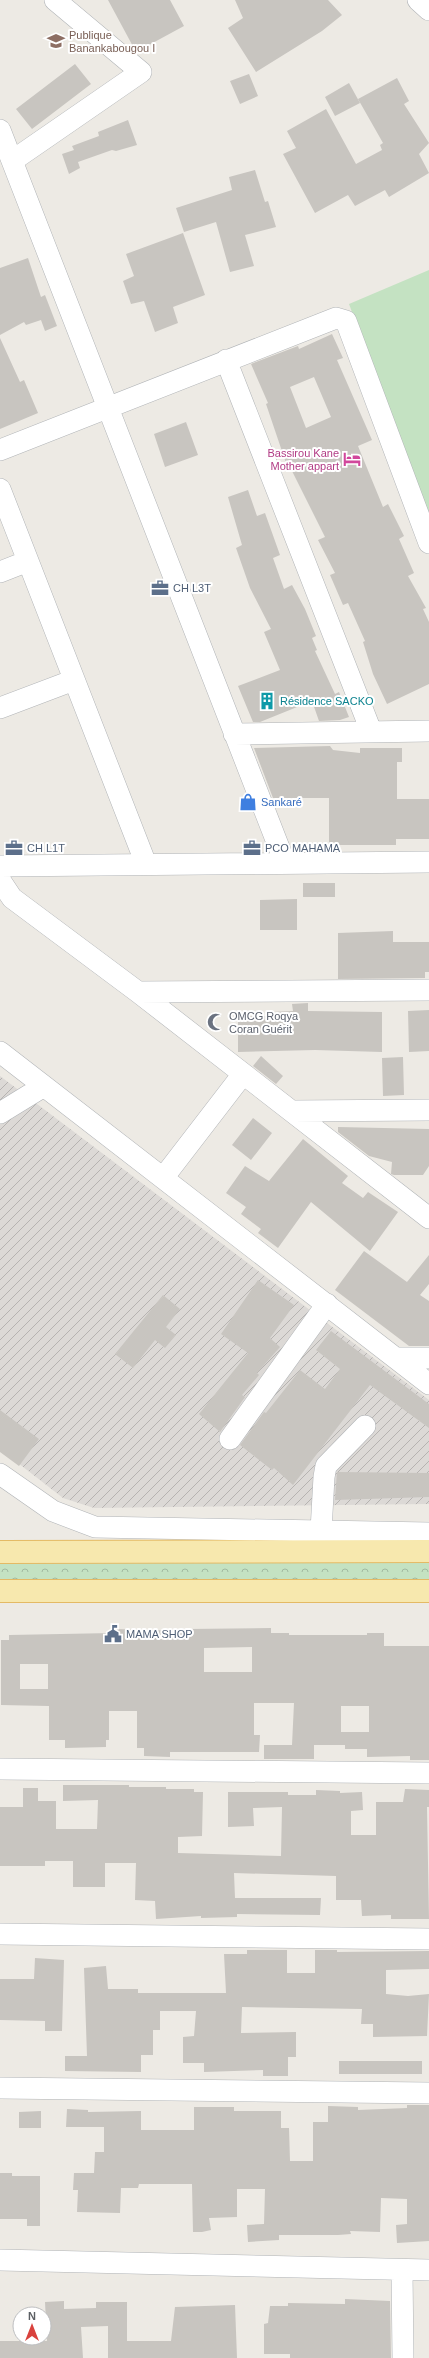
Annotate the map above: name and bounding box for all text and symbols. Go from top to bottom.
place label: Publique Banankabougou I [69,29,155,54]
school or university icon: Publique Banankabougou I [46,31,66,51]
place label: Bassirou Kane Mother appart [267,447,339,472]
hotel icon: Bassirou Kane Mother appart [342,449,362,469]
office icon: CH L3T [150,578,170,598]
place label: CH L3T [173,582,211,594]
building icon: Résidence SACKO [257,691,277,711]
place label: Résidence SACKO [280,695,374,707]
shop icon: Sankaré [238,792,258,812]
place label: Sankaré [261,796,302,808]
office icon: CH L1T [4,838,24,858]
office icon: PCO MAHAMA [242,838,262,858]
place label: CH L1T [27,842,65,854]
place label: PCO MAHAMA [265,842,341,854]
place label: OMCG Roqya Coran Guérit [229,1010,299,1035]
mosque icon: OMCG Roqya Coran Guérit [206,1012,226,1032]
public building icon: MAMA SHOP [103,1624,123,1644]
place label: MAMA SHOP [126,1628,193,1640]
north arrow [12,2306,52,2346]
text: N [28,2310,36,2322]

